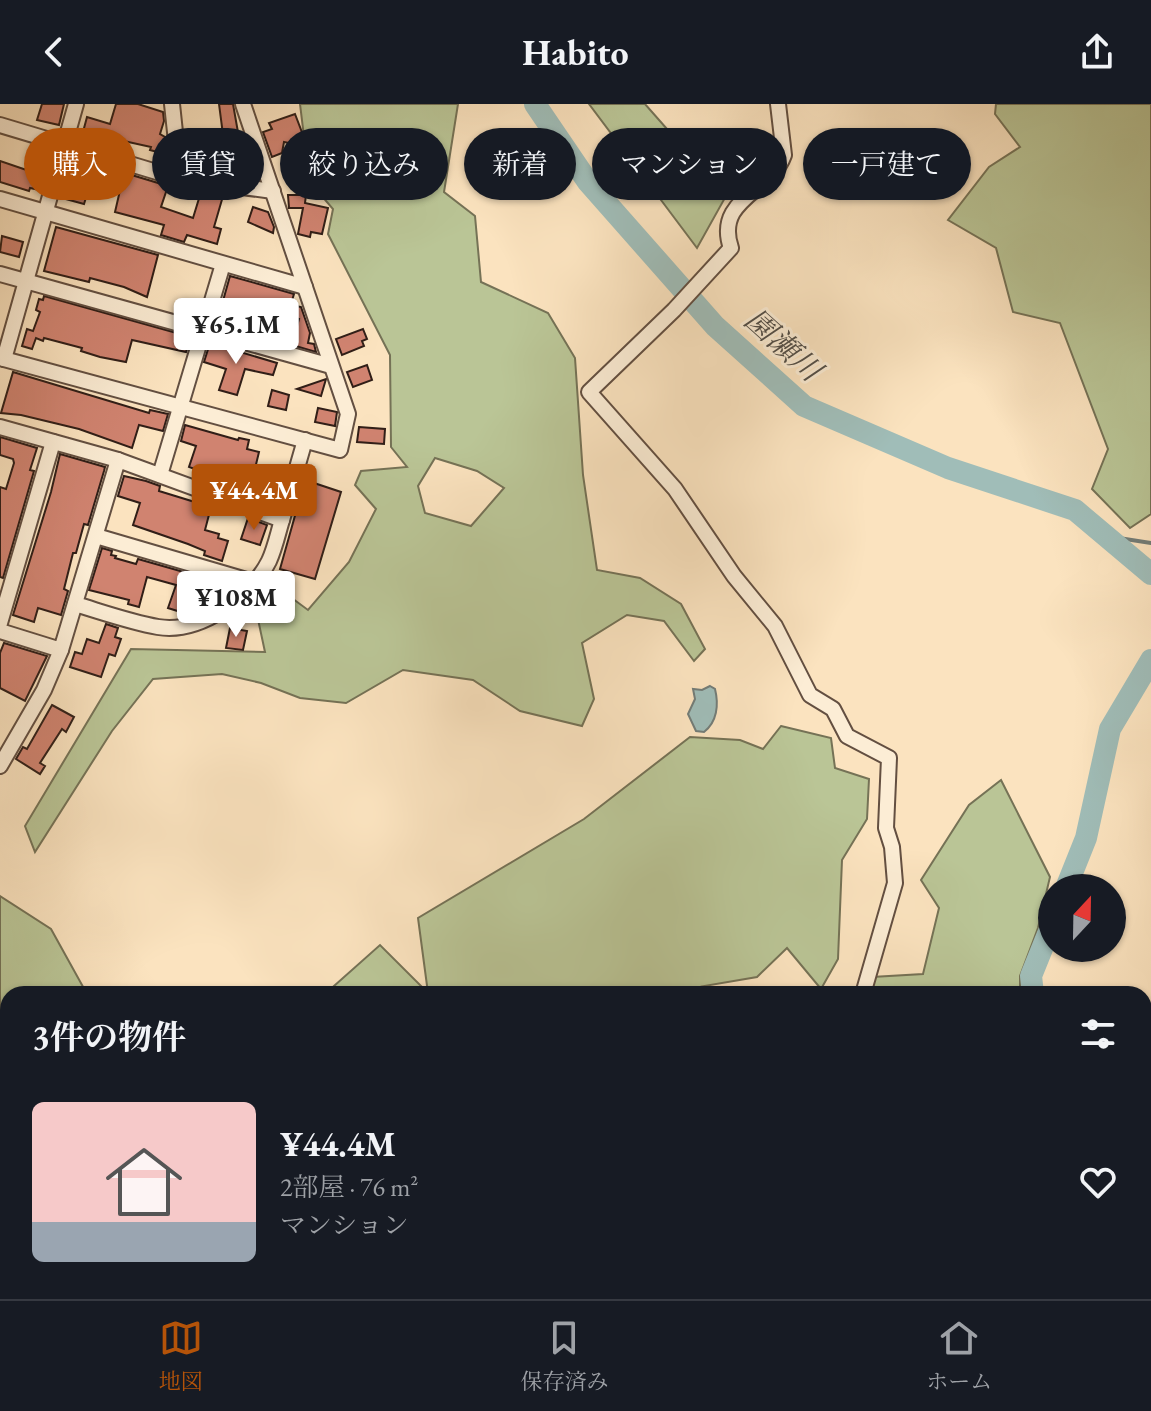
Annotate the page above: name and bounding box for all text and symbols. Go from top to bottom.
text: Habito [522,29,629,76]
icon: back [32,30,76,74]
icon: share [1075,30,1119,74]
chip: 購入 [24,128,136,200]
chip: 賃貸 [152,128,264,200]
chip: 絞り込み [280,128,448,200]
chip: 新着 [464,128,576,200]
chip: マンション [592,128,787,200]
chip: 一戸建て [803,128,971,200]
pin: ¥65.1M [171,298,301,366]
water label: 園瀬川 [737,300,832,391]
text: ¥65.1M [192,307,280,341]
pin: ¥44.4M [189,464,319,532]
text: ¥44.4M [210,473,298,507]
pin: ¥108M [180,571,292,639]
text: ¥108M [195,580,277,614]
north arrow [1038,874,1126,962]
map controls [1038,874,1126,962]
icon: filters [1076,1012,1120,1056]
text: 3件の物件 [32,1015,186,1059]
text: ¥44.4M [280,1122,396,1166]
icon: home [96,1134,192,1230]
icon: heart [1076,1160,1120,1204]
text: 2部屋 · 76 m² [280,1170,418,1204]
text: マンション [280,1208,409,1242]
tab: 地図 [159,1316,203,1396]
tab: 保存済み [520,1316,608,1396]
tab: ホーム [926,1316,992,1396]

